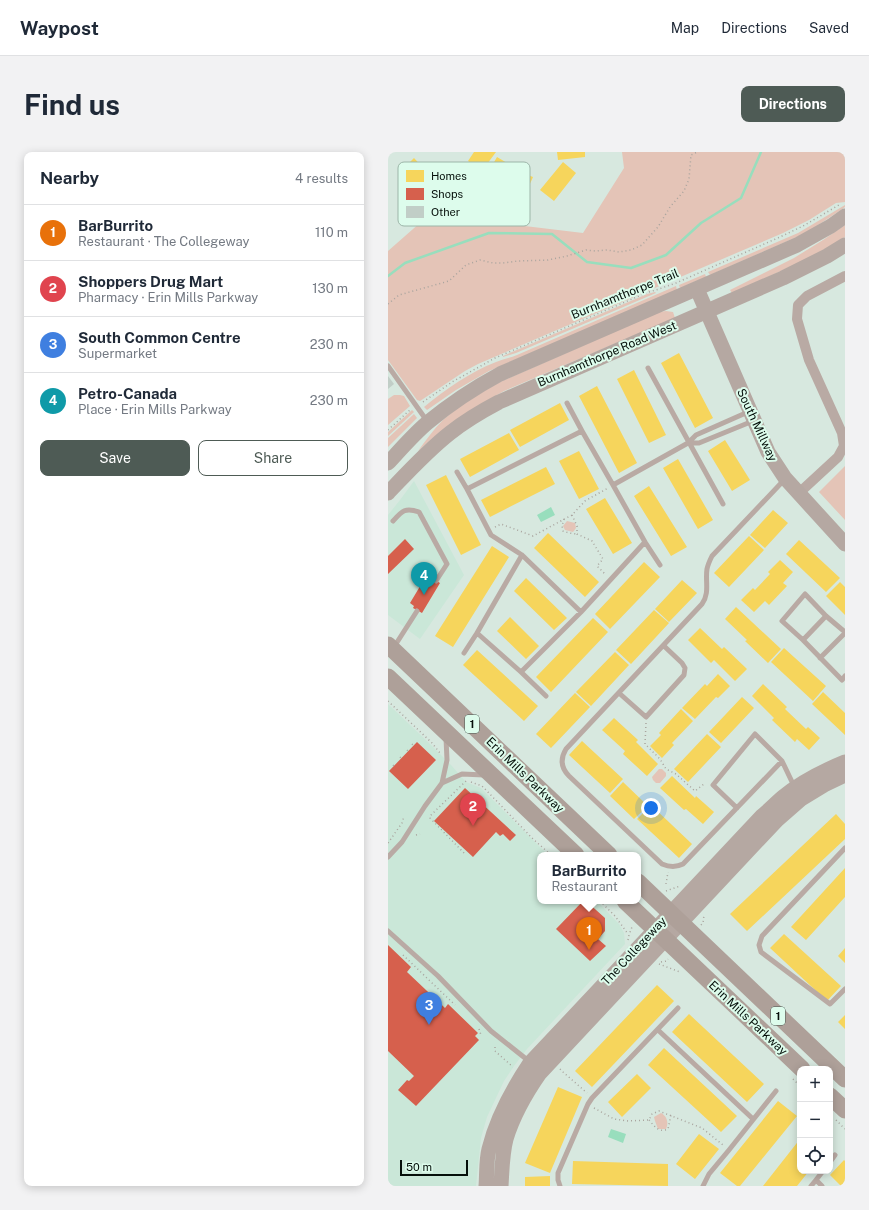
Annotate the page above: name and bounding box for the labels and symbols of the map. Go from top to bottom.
legend [398,162,530,226]
text: Homes [431,170,467,182]
text: Shops [431,188,463,200]
text: Other [431,206,460,218]
street label: Burnhamthorpe Trail [569,266,681,322]
street label: Burnhamthorpe Road West [535,318,679,390]
street label: South Millway [734,386,780,464]
pin: 4 [411,562,437,595]
road number: 1 [465,715,479,733]
street label: Erin Mills Parkway [483,734,567,816]
pin: 2 [460,793,486,826]
your location [641,798,661,818]
street label: The Collegeway [599,914,670,988]
pin: 1 [576,917,602,950]
street label: Erin Mills Parkway [706,978,791,1058]
pin: 3 [416,992,442,1025]
road number: 1 [771,1007,785,1025]
scale bar [400,1158,468,1177]

